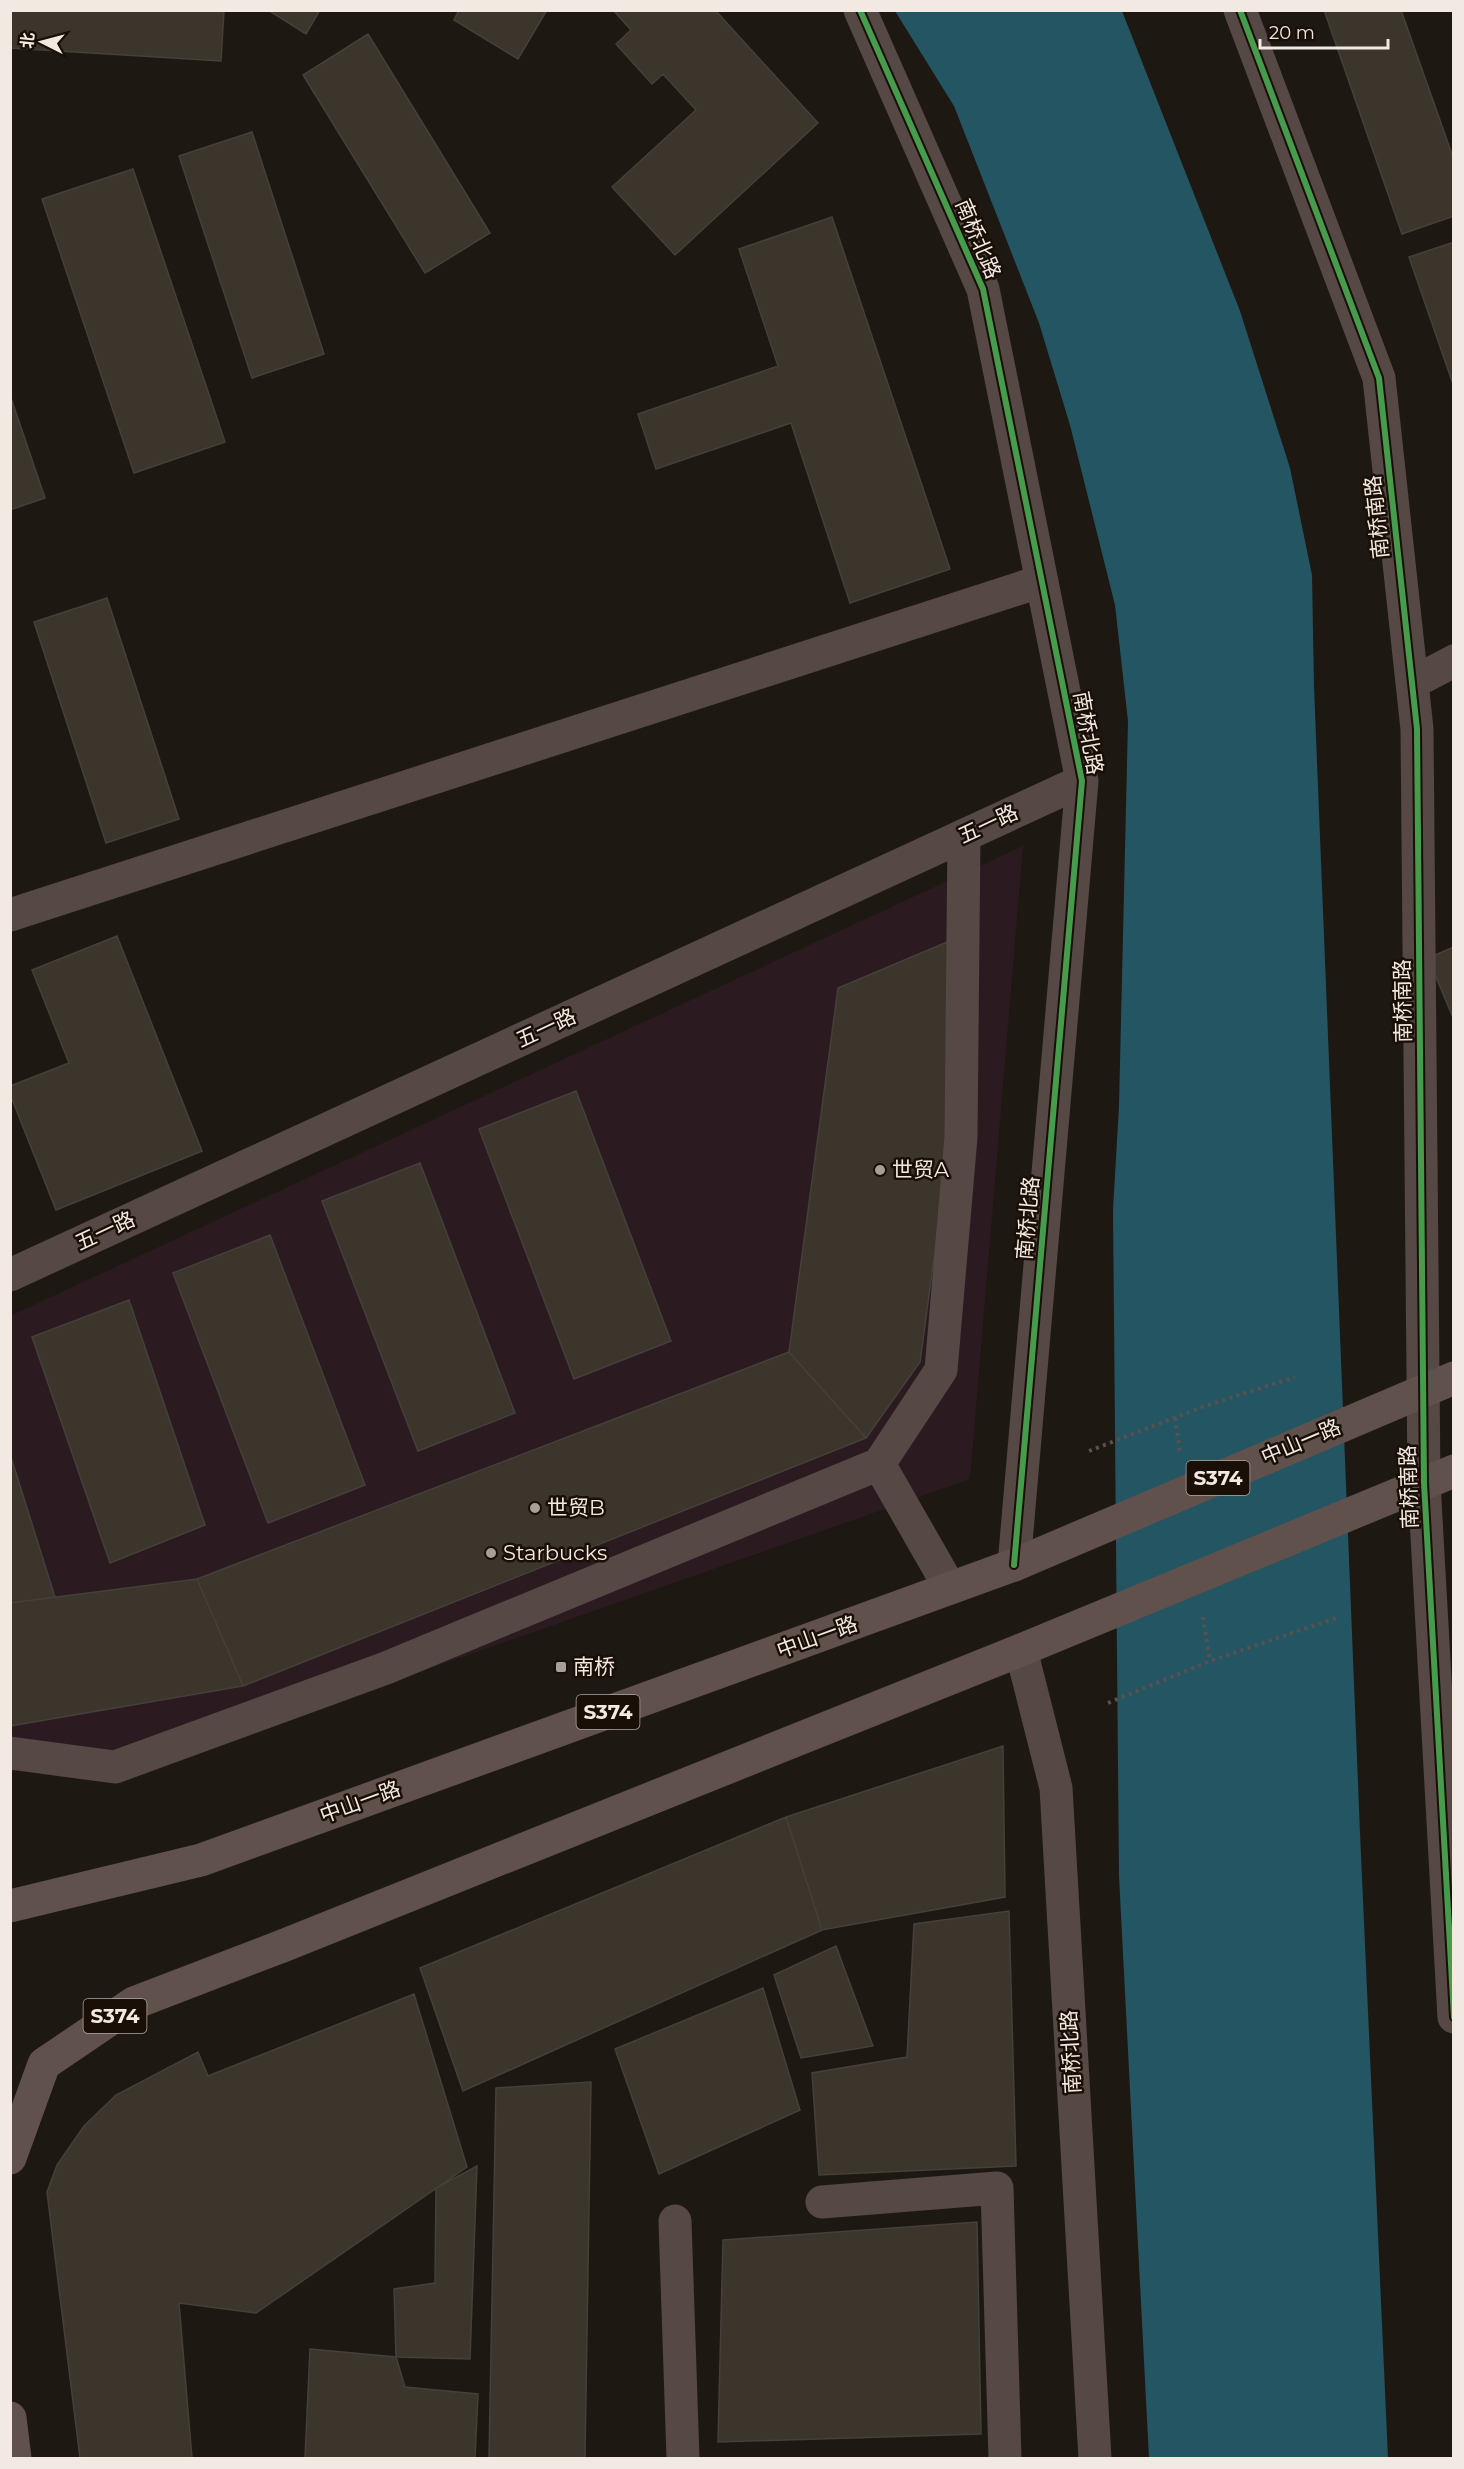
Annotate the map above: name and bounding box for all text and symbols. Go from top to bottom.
north arrow [12,12,72,72]
scale bar [1260,12,1388,50]
text: 20 m [1269,22,1315,44]
text: 北 [17,32,38,49]
street label: 南桥北路 [951,195,1006,282]
street label: 南桥南路 [1360,474,1393,560]
street label: 南桥北路 [1069,689,1108,776]
street label: 五一路 [954,799,1022,848]
street label: 南桥南路 [1389,959,1416,1043]
street label: 五一路 [512,1003,580,1052]
place label: 世贸A [892,1157,950,1182]
marker: 世贸A [873,1163,887,1177]
street label: 南桥北路 [1011,1175,1044,1261]
street label: 五一路 [71,1206,139,1255]
street label: 中山一路 [1257,1414,1344,1469]
street label: 南桥南路 [1395,1445,1422,1529]
road number: S374 [1186,1461,1250,1495]
place label: 世贸B [547,1495,605,1520]
marker: 世贸B [528,1501,542,1515]
place label: Starbucks [503,1540,607,1565]
marker: Starbucks [484,1546,498,1560]
street label: 中山一路 [773,1610,861,1663]
place label: 南桥 [573,1654,615,1679]
marker: 南桥 [554,1660,568,1674]
road number: S374 [576,1695,640,1729]
street label: 中山一路 [316,1775,404,1828]
road number: S374 [84,1999,146,2033]
street label: 南桥北路 [1056,2009,1085,2095]

